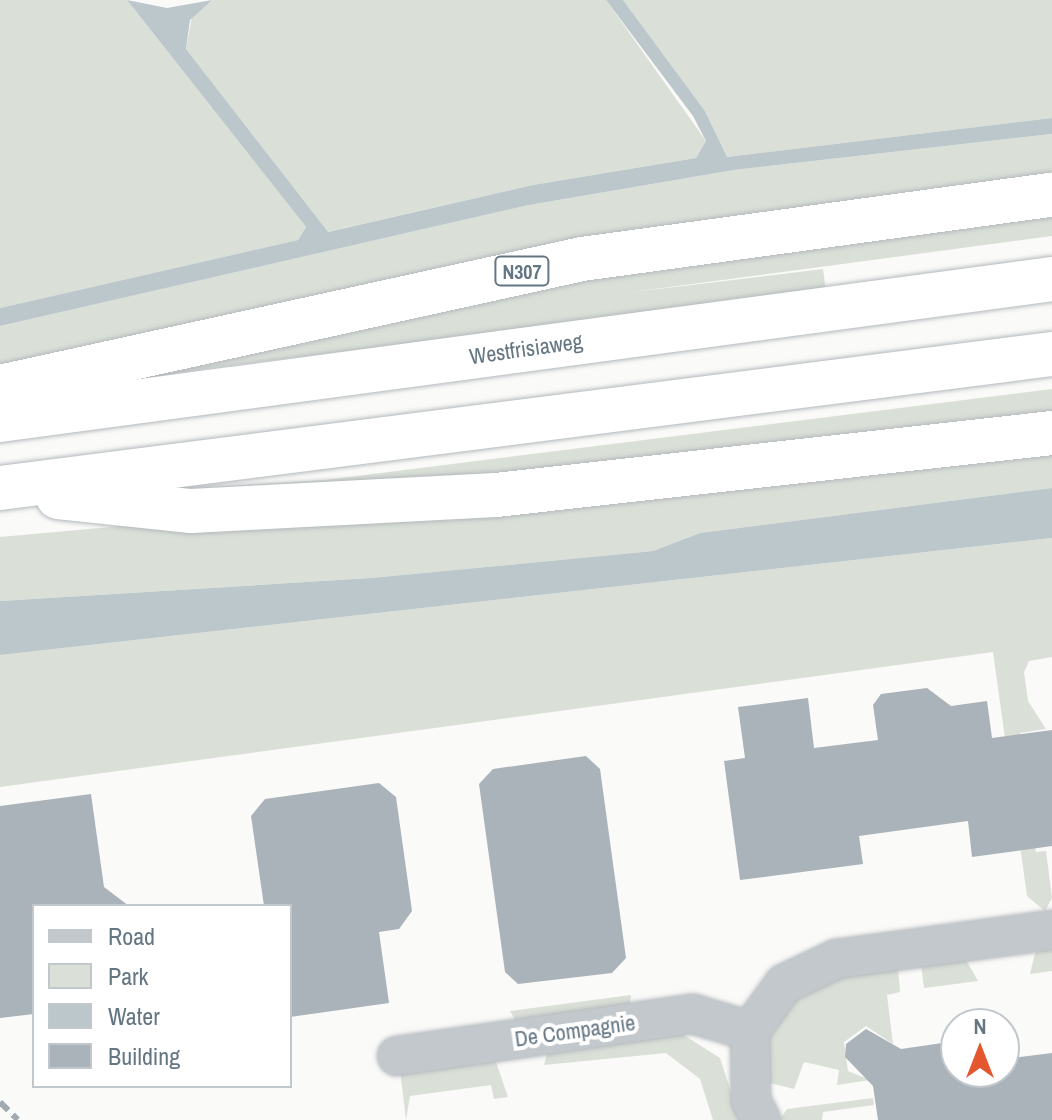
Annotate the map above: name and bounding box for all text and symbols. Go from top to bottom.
road number: N307 [494,255,550,287]
street label: Westfrisiaweg [468,328,584,370]
legend [32,904,292,1088]
text: Road [108,920,155,952]
text: Park [108,960,148,992]
text: Water [108,1000,160,1032]
north arrow [940,1008,1020,1088]
street label: De Compagnie [513,1009,637,1053]
text: N [973,1011,987,1041]
text: Building [108,1040,180,1072]

